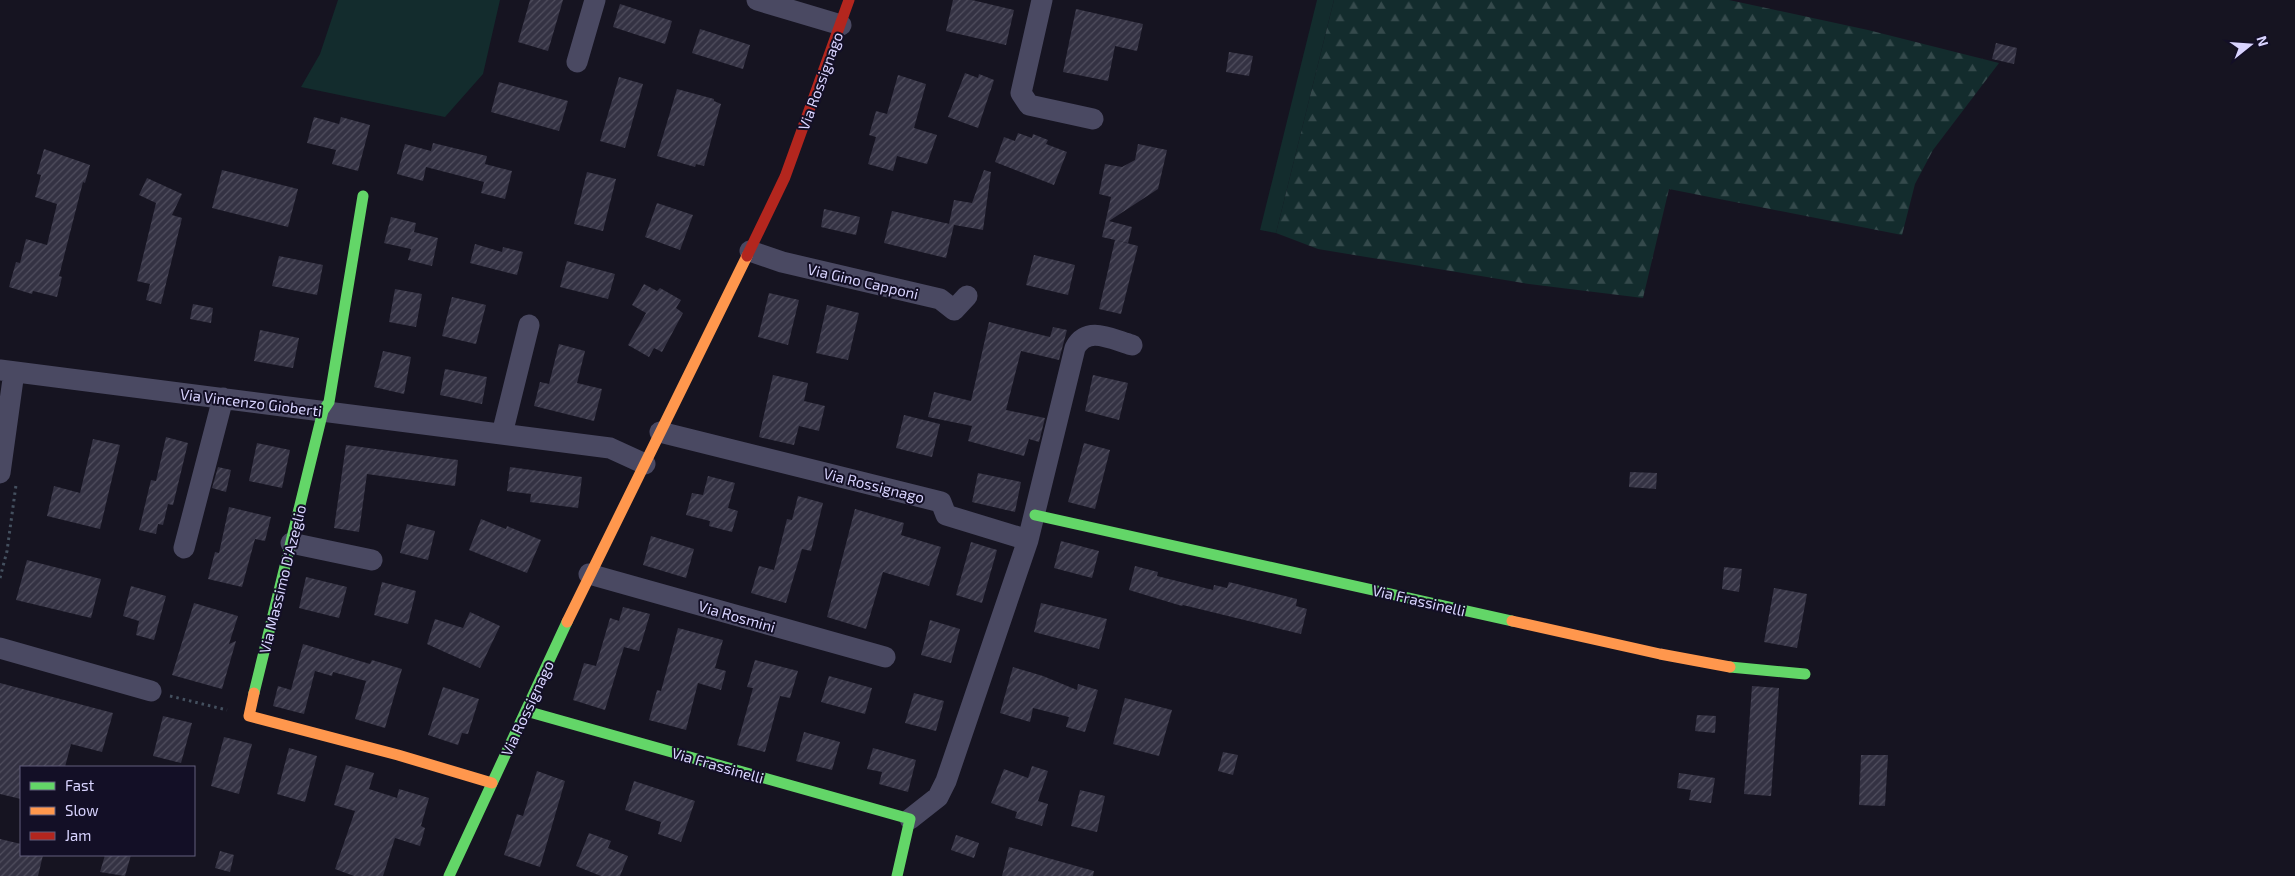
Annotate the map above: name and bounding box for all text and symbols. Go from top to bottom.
north arrow [2225,20,2275,70]
street label: Via Rossignago [794,29,846,133]
text: N [2253,34,2273,48]
street label: Via Gino Capponi [806,259,920,303]
street label: Via Vincenzo Gioberti [179,384,323,420]
street label: Via Rossignago [822,464,926,506]
street label: Via Massimo D'Azeglio [255,503,309,655]
street label: Via Frassinelli [1371,581,1467,619]
street label: Via Rosmini [697,596,777,636]
street label: Via Rossignago [497,657,557,759]
street label: Via Frassinelli [670,743,766,787]
legend [20,766,195,856]
text: Fast [65,776,95,794]
text: Slow [65,801,99,819]
text: Jam [65,826,91,844]

